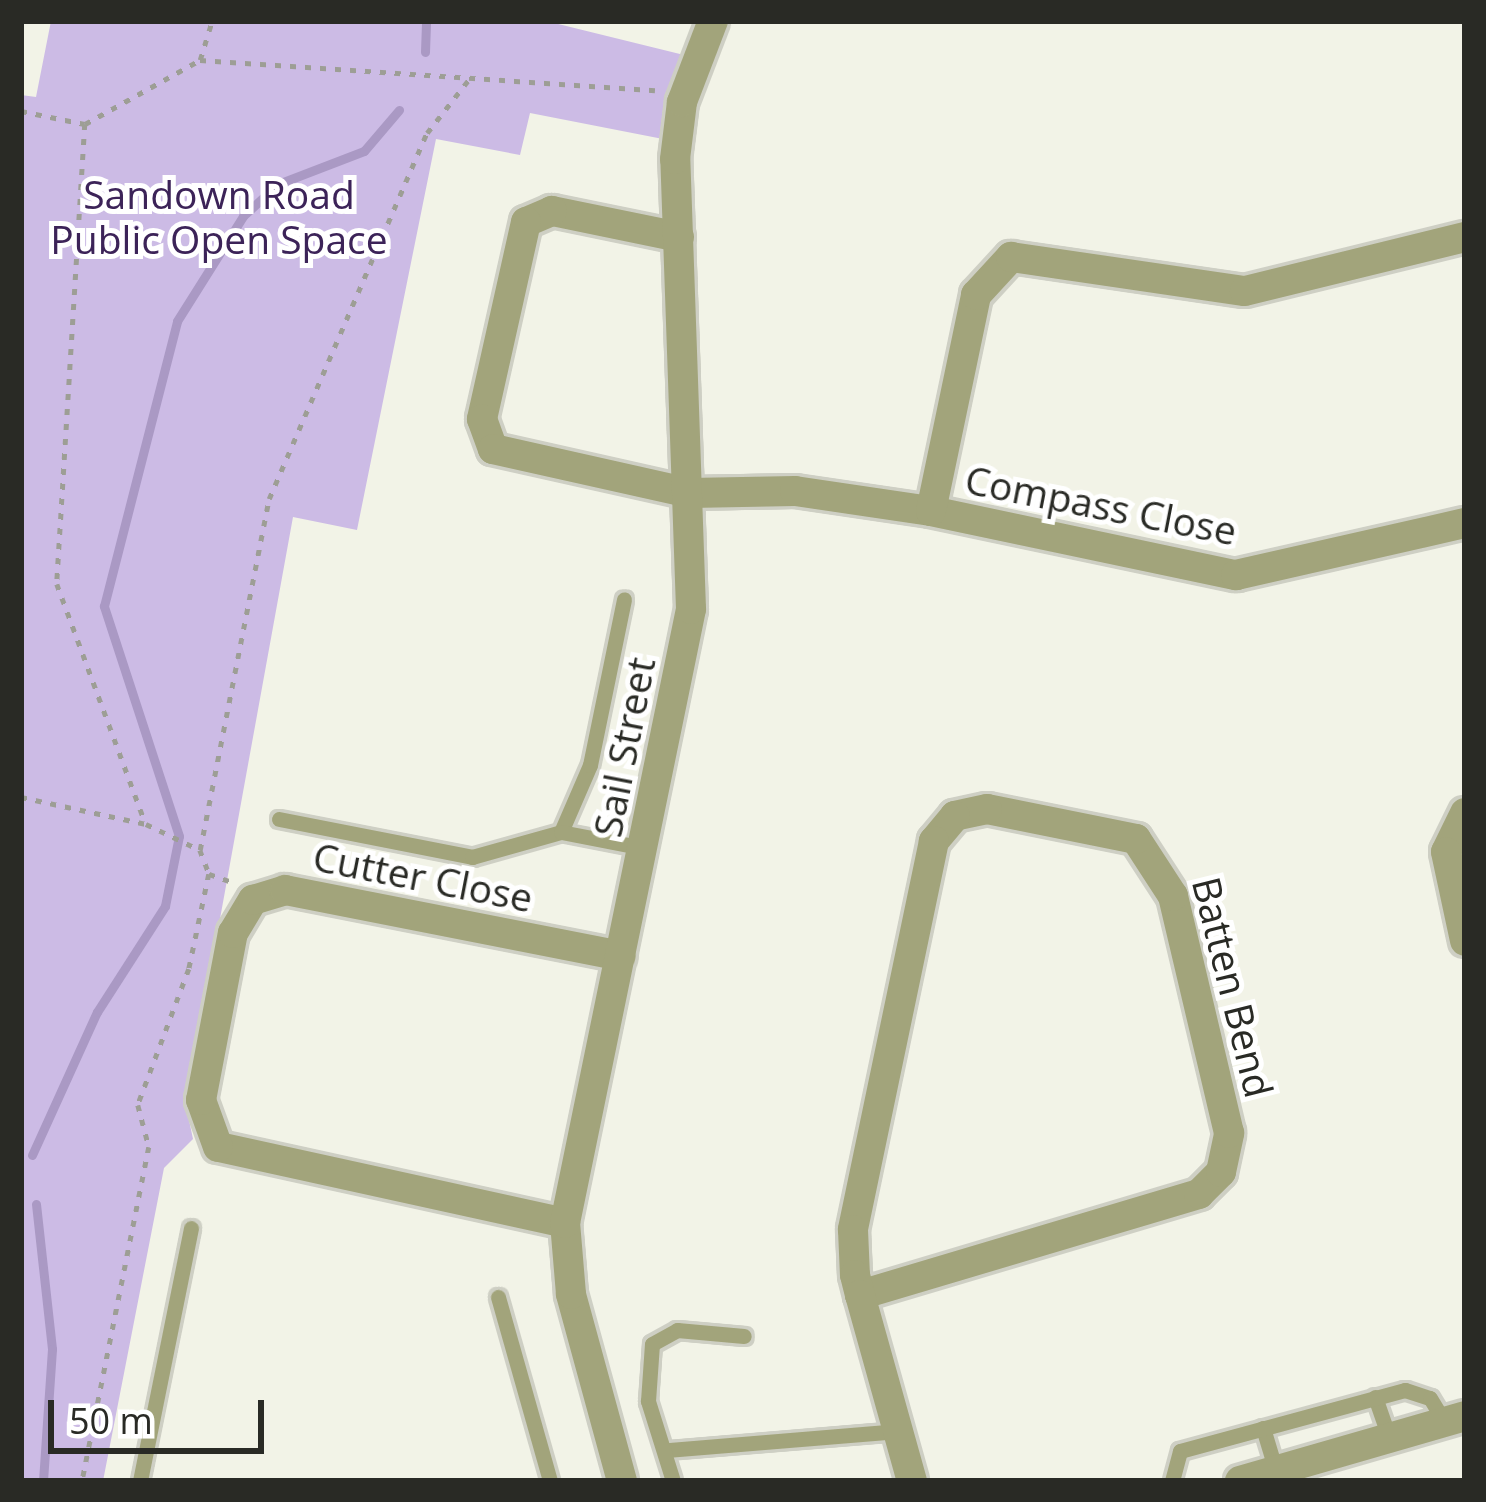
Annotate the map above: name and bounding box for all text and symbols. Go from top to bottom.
park label: Sandown Road Public Open Space [50,172,388,263]
street label: Compass Close [961,456,1241,554]
street label: Sail Street [584,653,664,841]
street label: Cutter Close [309,833,537,921]
street label: Batten Bend [1183,872,1283,1102]
scale bar [54,1376,270,1450]
text: 50 m [69,1396,153,1445]

